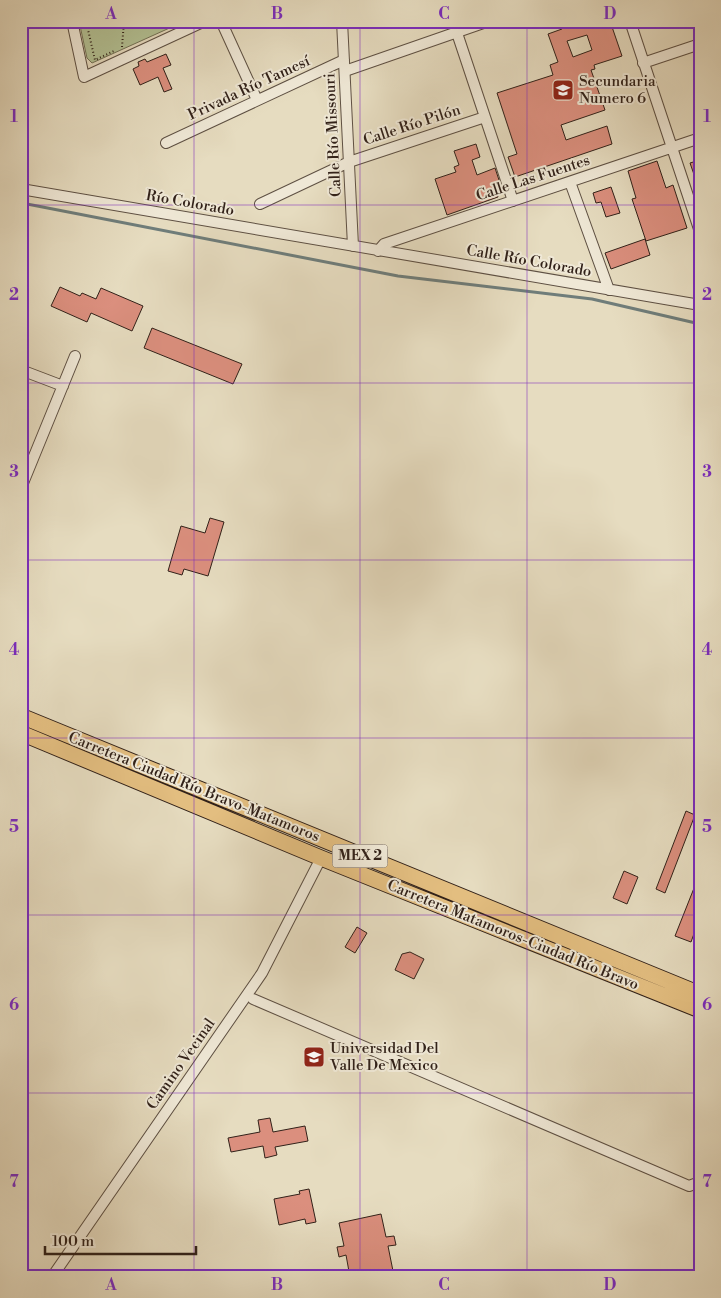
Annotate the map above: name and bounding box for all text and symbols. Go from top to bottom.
text: A [104,4,117,24]
text: B [271,4,283,24]
text: C [438,4,450,24]
text: D [604,4,617,24]
street label: Privada Río Tamesí [185,51,314,125]
street label: Calle Río Missouri [320,72,346,198]
place label: Secundaria Numero 6 [579,72,656,108]
school or university icon: Secundaria Numero 6 [551,78,575,102]
street label: Calle Río Pilón [361,100,463,150]
text: 1 [10,107,18,127]
text: 1 [703,107,711,127]
street label: Calle Las Fuentes [474,151,592,205]
street label: Río Colorado [144,186,236,220]
street label: Calle Río Colorado [465,241,593,281]
text: 2 [9,285,19,305]
text: 2 [702,285,712,305]
text: 3 [9,462,19,482]
text: 3 [702,462,712,482]
text: 4 [9,640,20,660]
text: 4 [702,640,713,660]
street label: Carretera Ciudad Río Bravo-Matamoros [65,728,323,846]
text: 5 [9,817,19,837]
text: 5 [702,817,712,837]
road number: MEX 2 [332,844,388,868]
street label: Carretera Matamoros-Ciudad Río Bravo [384,876,642,994]
text: 6 [9,995,19,1015]
text: 6 [702,995,712,1015]
street label: Camino Vecinal [143,1014,220,1113]
place label: Universidad Del Valle De Mexico [329,1039,439,1075]
school or university icon: Universidad Del Valle De Mexico [302,1045,326,1069]
text: 7 [9,1172,19,1192]
text: 7 [702,1172,712,1192]
scale bar [45,1223,196,1255]
text: 100 m [52,1232,94,1251]
text: A [104,1275,117,1295]
text: B [271,1275,283,1295]
text: C [438,1275,450,1295]
text: D [604,1275,617,1295]

